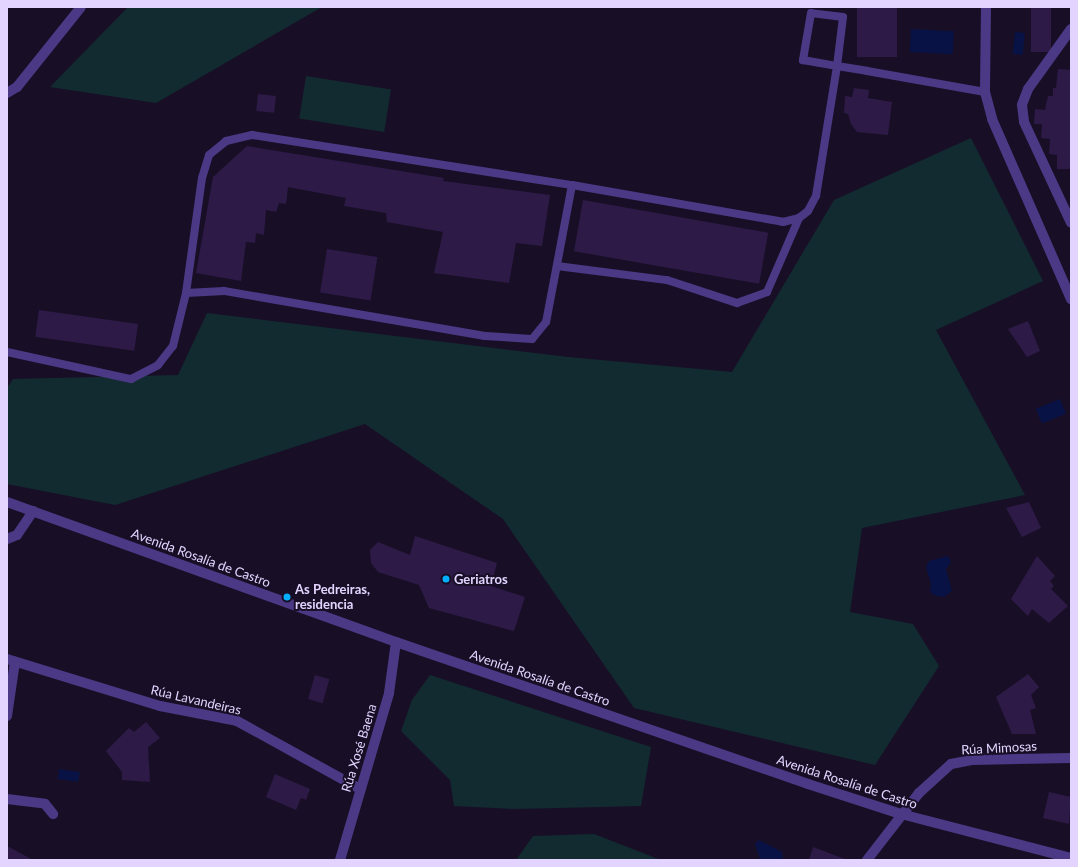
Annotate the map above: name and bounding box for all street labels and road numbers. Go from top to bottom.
street label: Avenida Rosalía de Castro [129,526,273,590]
street label: Avenida Rosalía de Castro [468,647,612,709]
street label: Rúa Lavandeiras [149,682,243,718]
street label: Rúa Xosé Baena [338,702,380,794]
street label: Rúa Mimosas [961,738,1037,758]
street label: Avenida Rosalía de Castro [775,752,919,812]

